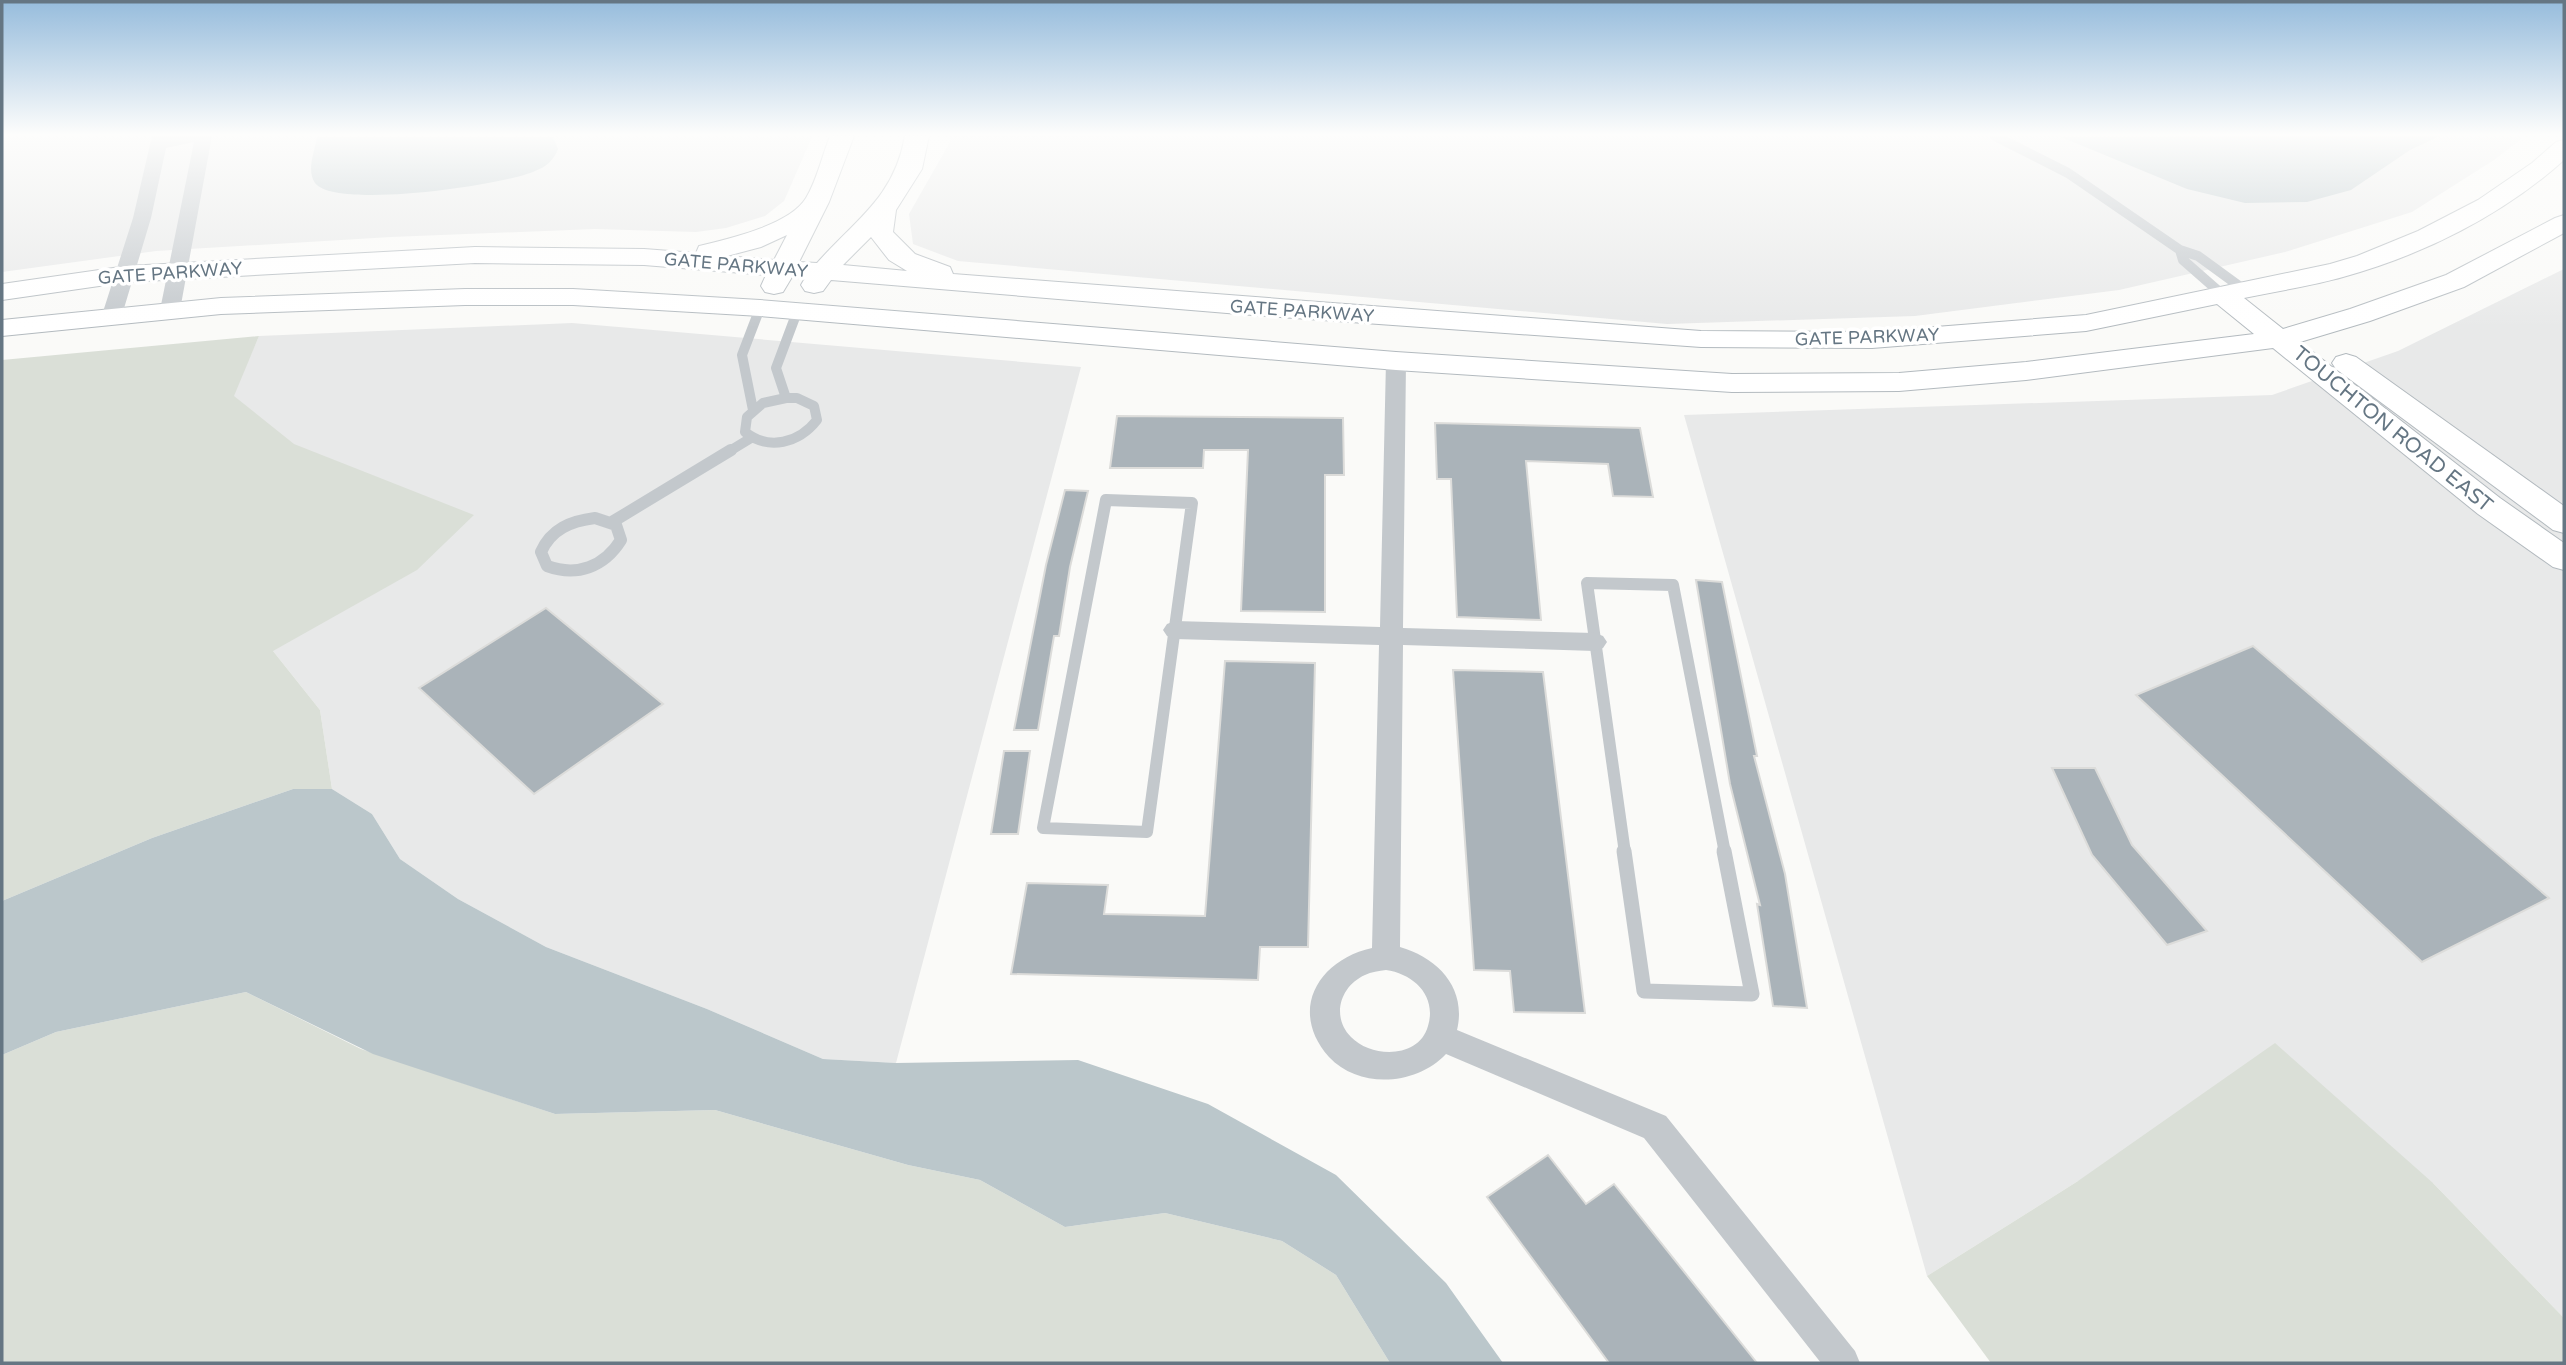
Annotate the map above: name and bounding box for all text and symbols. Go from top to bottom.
street label: GATE PARKWAY [663,248,810,282]
street label: GATE PARKWAY [97,257,243,289]
street label: GATE PARKWAY [1229,295,1375,327]
street label: GATE PARKWAY [1794,323,1940,351]
street label: TOUCHTON ROAD EAST [2288,341,2498,518]

